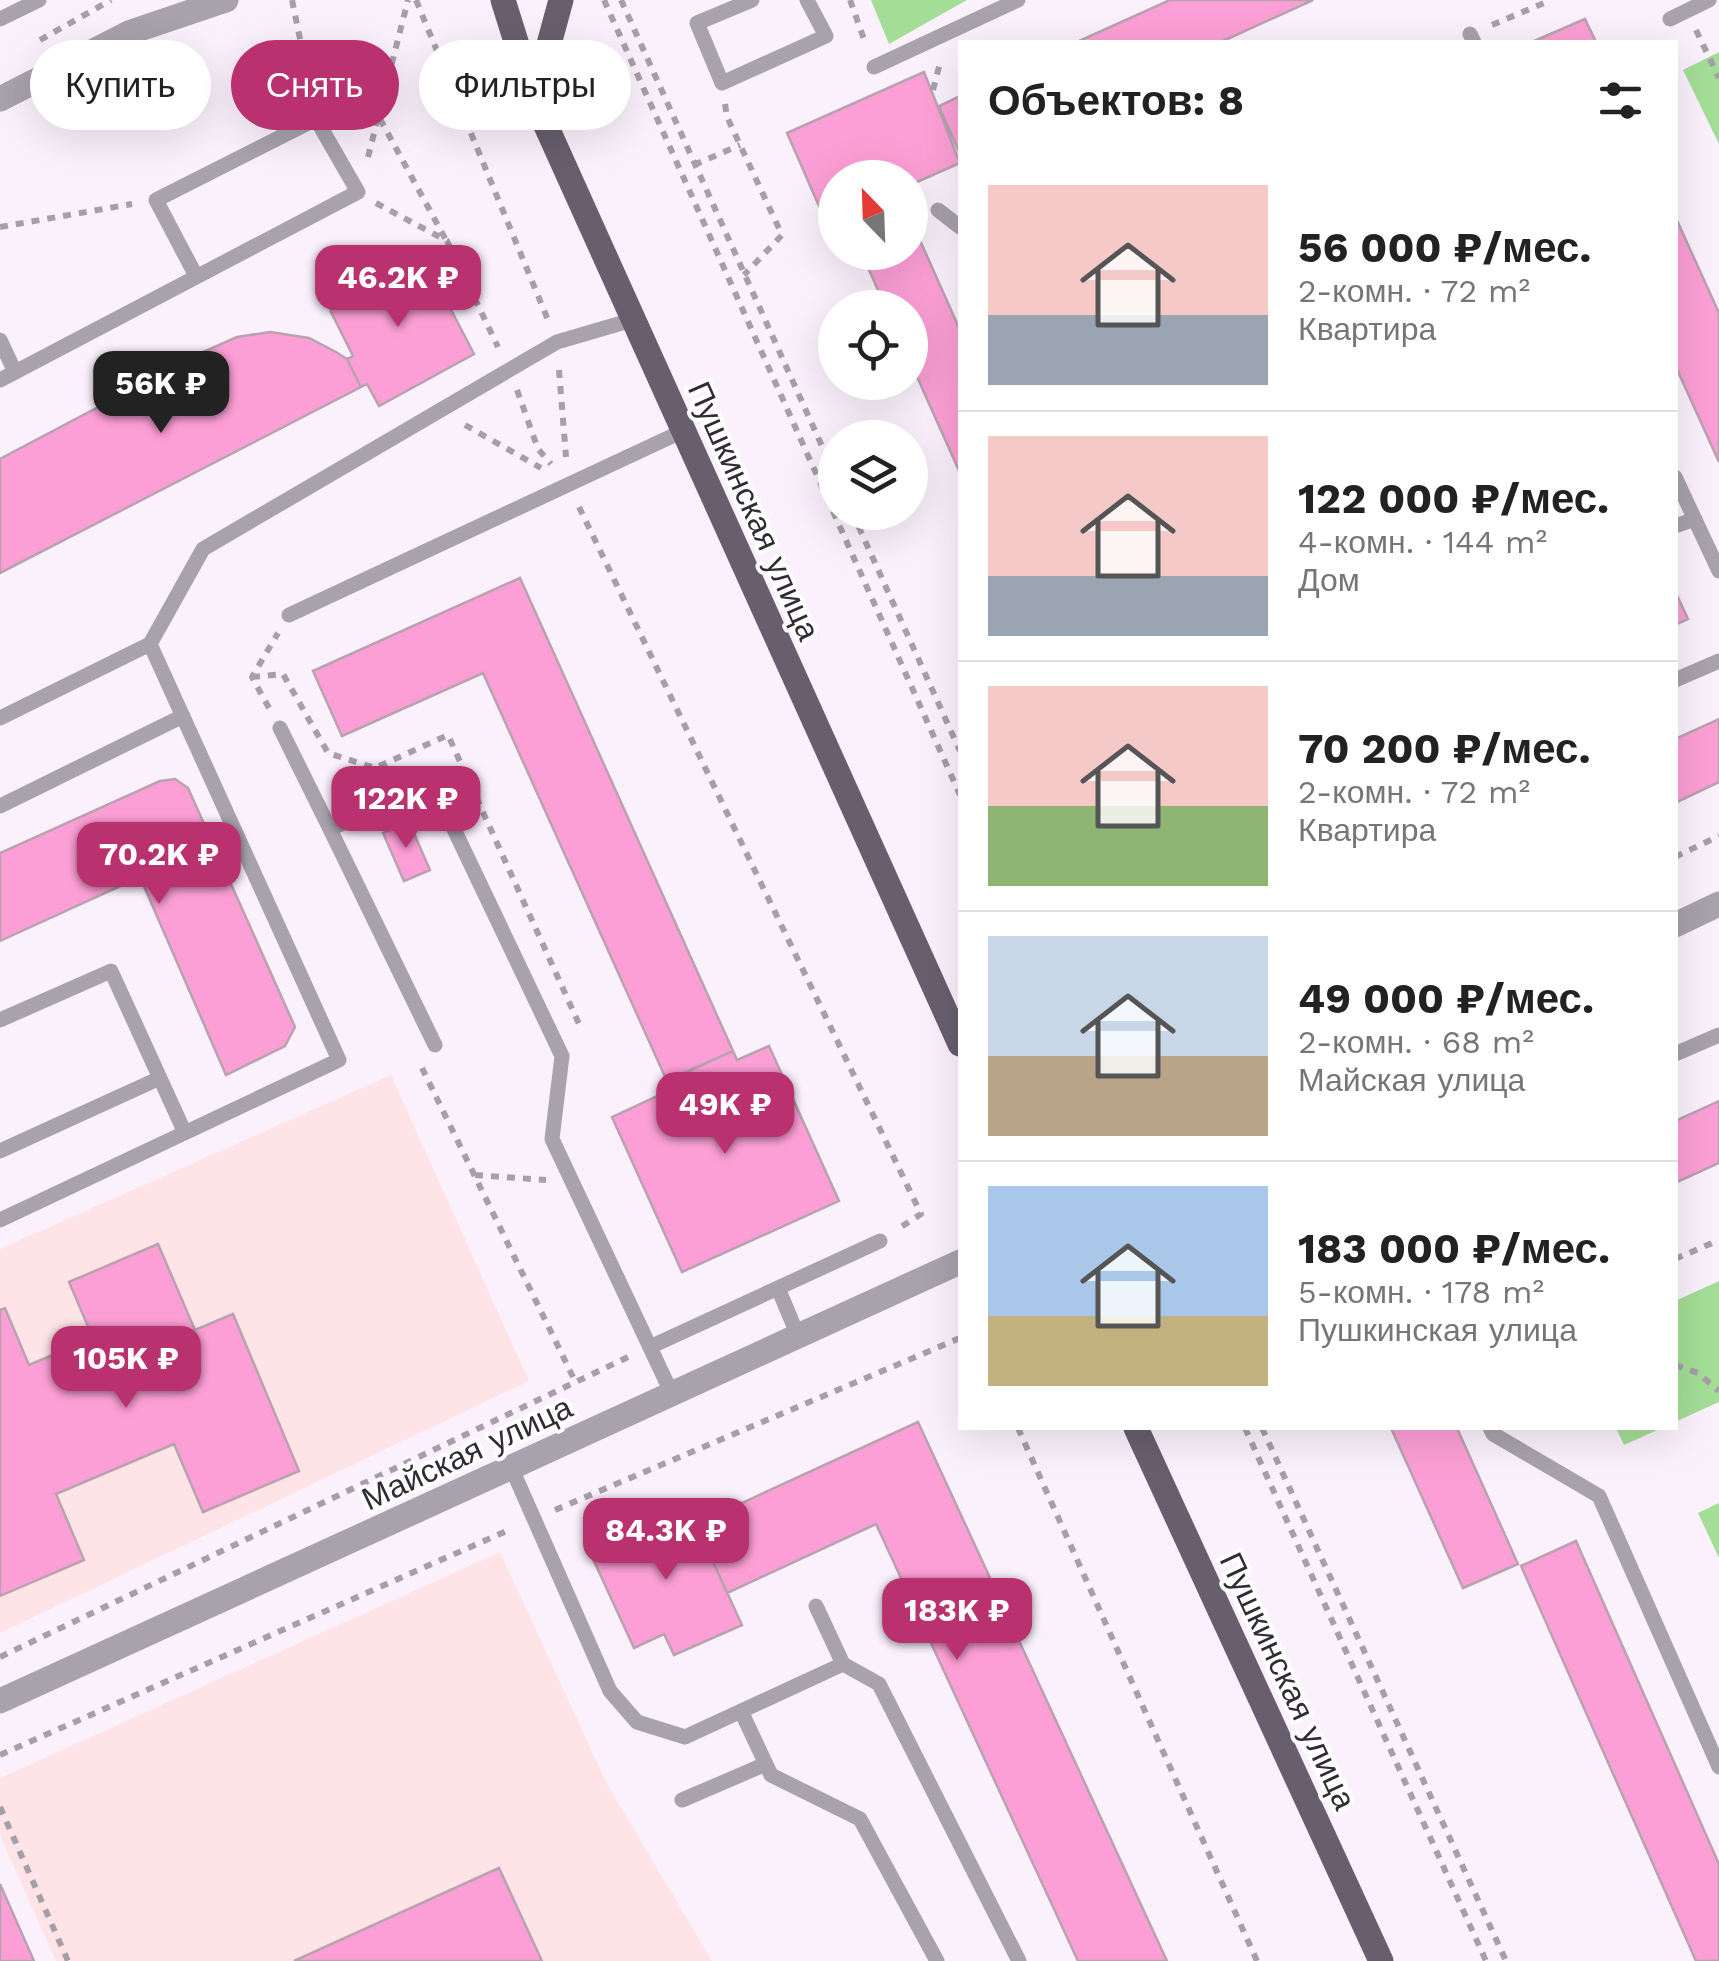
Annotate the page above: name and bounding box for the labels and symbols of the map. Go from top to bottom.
north arrow [818,160,928,270]
pin: 46.2K ₽ [306,245,490,330]
pin: 56K ₽ [91,351,231,436]
street label: Пушкинская улица [680,376,828,646]
pin: 122K ₽ [325,766,487,851]
pin: 70.2K ₽ [67,822,251,907]
pin: 49K ₽ [655,1072,795,1157]
pin: 105K ₽ [45,1326,207,1411]
street label: Майская улица [356,1388,578,1518]
pin: 84.3K ₽ [574,1498,758,1583]
street label: Пушкинская улица [1212,1547,1364,1816]
pin: 183K ₽ [876,1578,1038,1663]

